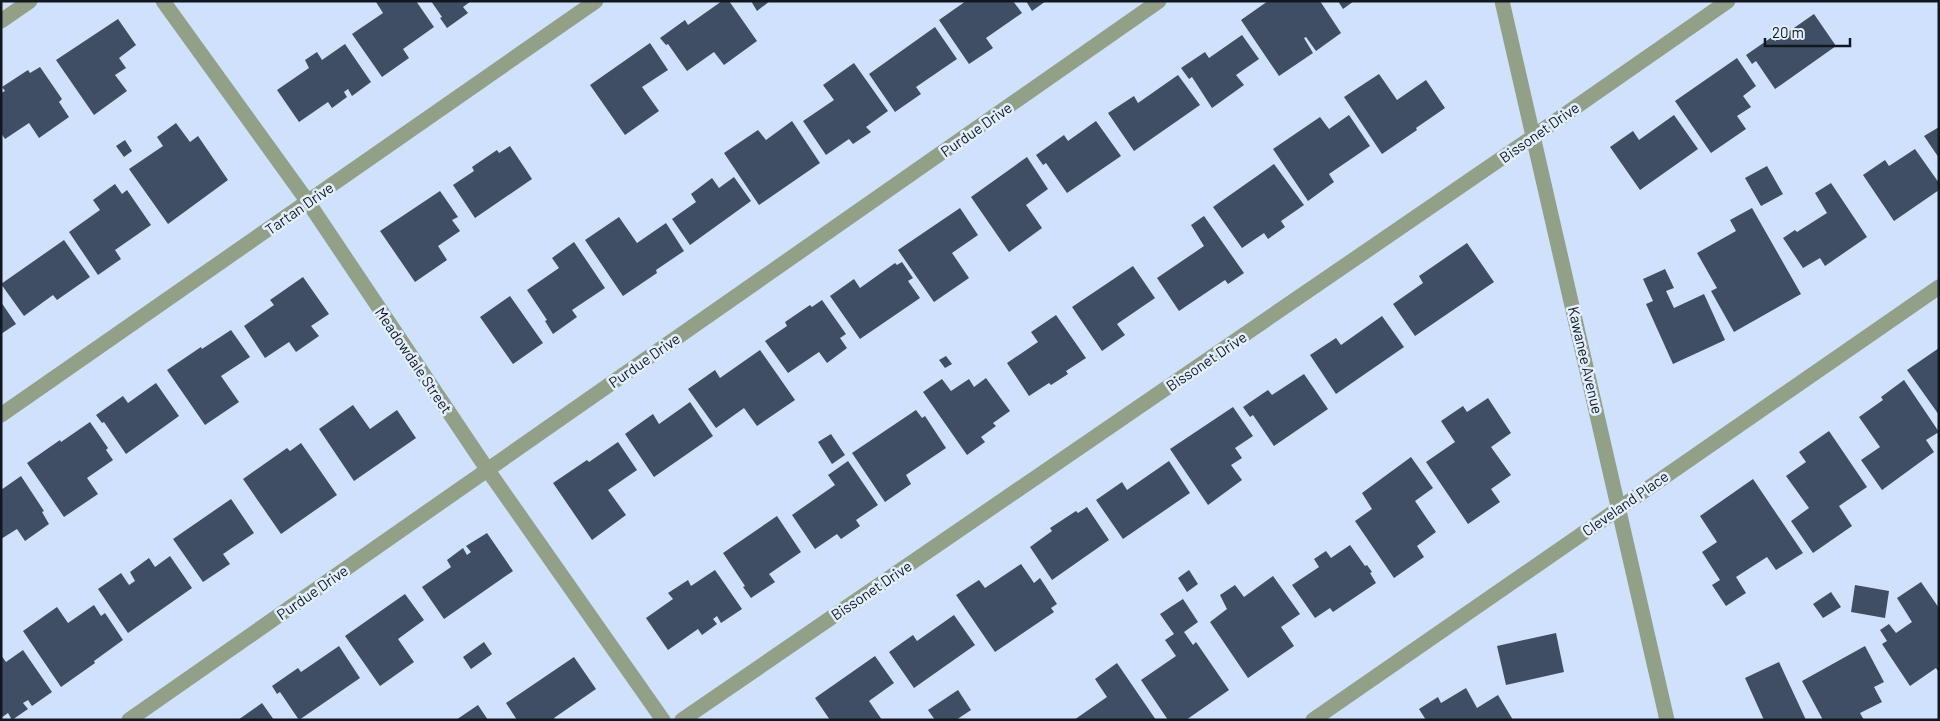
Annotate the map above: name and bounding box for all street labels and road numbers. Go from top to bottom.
street label: Purdue Drive [937,98,1015,160]
street label: Bissonet Drive [1496,98,1582,166]
street label: Tartan Drive [261,178,337,238]
street label: Meadowdale Street [372,303,456,417]
street label: Kawanee Avenue [1565,305,1607,415]
street label: Bissonet Drive [1162,327,1250,395]
street label: Purdue Drive [605,329,683,391]
street label: Cleveland Place [1578,467,1672,539]
street label: Bissonet Drive [827,556,915,624]
street label: Purdue Drive [273,561,351,623]

